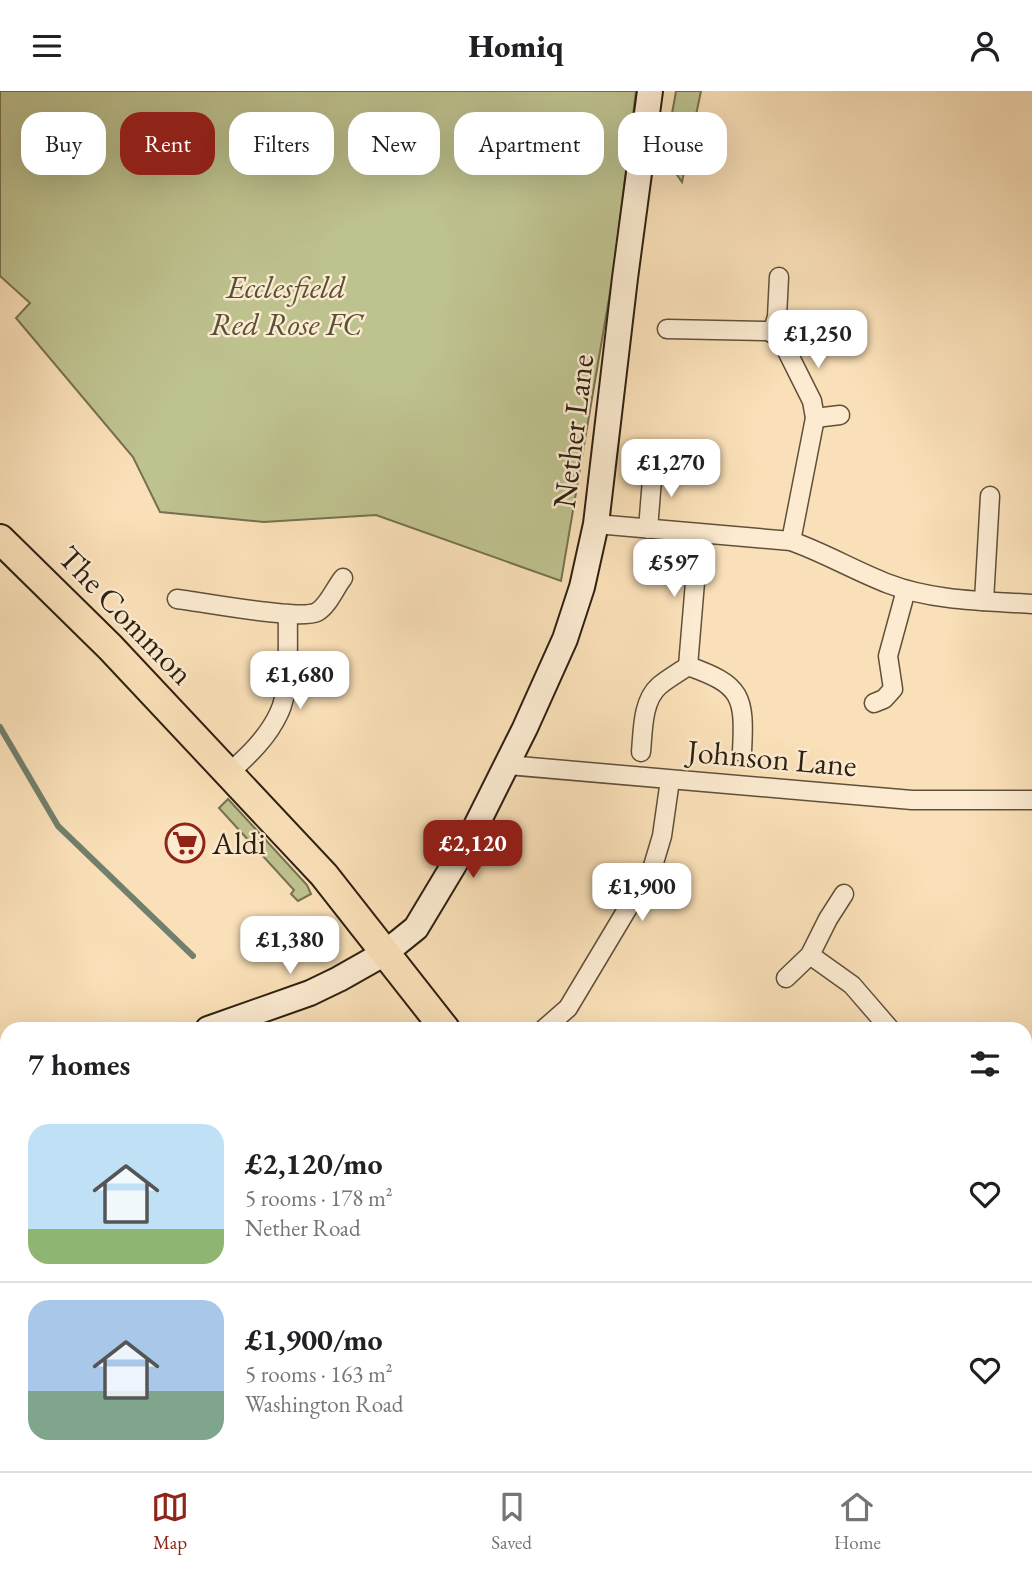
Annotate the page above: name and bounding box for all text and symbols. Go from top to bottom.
text: Homiq [469,25,563,67]
icon: menu [28,27,66,65]
icon: person [966,27,1004,65]
chip: Buy [21,112,106,175]
chip: Rent [120,112,215,175]
chip: Filters [229,112,334,175]
chip: New [348,112,440,175]
chip: Apartment [454,112,604,175]
chip: House [618,112,727,175]
park label: Ecclesfield Red Rose FC [210,266,365,345]
pin: £1,250 [761,310,875,370]
text: £1,250 [784,318,852,348]
street label: Nether Lane [543,352,603,510]
pin: £1,270 [614,439,728,499]
text: £1,270 [637,447,705,477]
street label: The Common [49,536,203,694]
pin: £597 [633,539,715,599]
text: £597 [649,547,699,577]
pin: £1,680 [243,651,357,711]
text: £1,680 [266,659,334,689]
street label: Johnson Lane [683,729,858,786]
pin: £2,120 [416,821,530,880]
supermarket icon: Aldi [164,822,206,864]
place label: Aldi [211,822,266,864]
text: £2,120 [439,828,507,858]
pin: £1,900 [585,863,699,923]
text: £1,900 [608,871,676,901]
pin: £1,380 [233,917,347,976]
text: £1,380 [256,924,324,954]
text: 7 homes [28,1045,130,1084]
icon: filters [966,1045,1004,1083]
text: £2,120/mo [245,1144,383,1183]
icon: home [84,1152,168,1236]
icon: heart [966,1175,1004,1213]
text: 5 rooms · 178 m² [245,1183,393,1213]
text: Nether Road [245,1213,361,1243]
text: £1,900/mo [245,1320,383,1359]
icon: home [84,1328,168,1412]
icon: heart [966,1351,1004,1389]
text: 5 rooms · 163 m² [245,1359,393,1389]
text: Washington Road [245,1389,404,1419]
tab: Map [151,1488,189,1555]
tab: Saved [491,1488,532,1555]
tab: Home [834,1488,881,1555]

